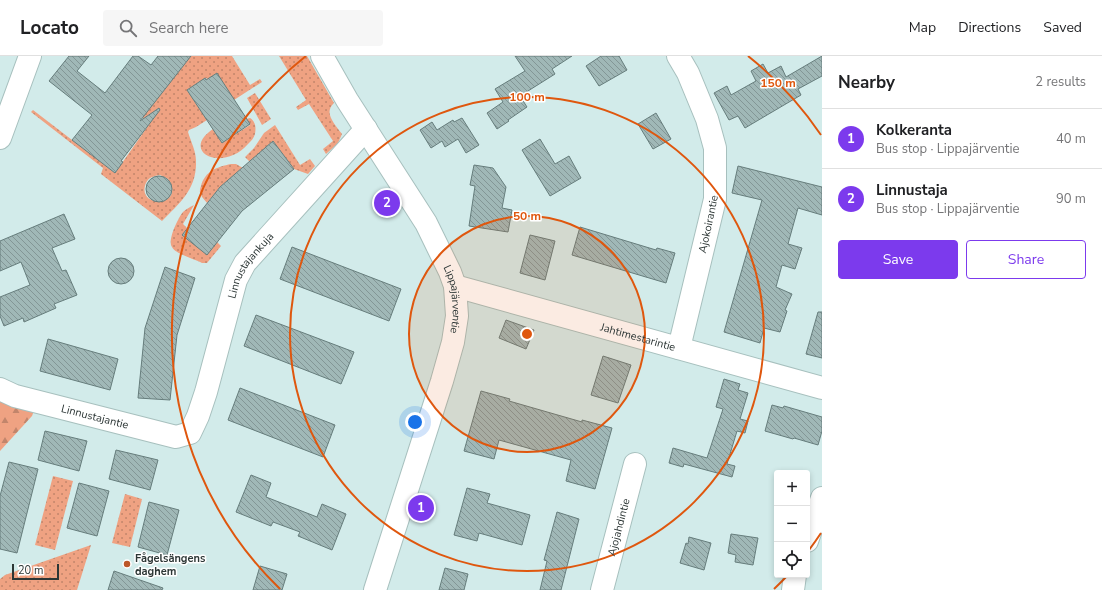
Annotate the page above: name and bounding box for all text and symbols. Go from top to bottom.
search box [103,10,383,46]
text: Locato [20,15,79,41]
icon: search [117,17,139,39]
text: Search here [149,18,229,38]
text: Map [909,18,936,37]
text: Directions [958,18,1021,37]
text: Saved [1043,18,1082,37]
text: Nearby [838,71,895,94]
text: 2 results [1035,73,1086,91]
text: 150 m [760,75,796,91]
text: 100 m [509,89,545,105]
text: Kolkeranta [876,120,952,140]
text: 1 [847,130,855,148]
text: 40 m [1056,130,1086,148]
text: Bus stop · Lippajärventie [876,140,1019,158]
text: Linnustaja [876,180,948,200]
pin: 2 [374,188,400,218]
text: 2 [847,190,855,208]
text: 90 m [1056,190,1086,208]
street label: Ajokoirantie [695,194,722,255]
text: Bus stop · Lippajärventie [876,200,1019,218]
text: 50 m [513,208,541,224]
street label: Linnustajankuja [224,229,277,300]
button: Save [838,240,958,279]
button: Share [966,240,1086,279]
street label: Lippajärventie [440,262,464,335]
street label: Jahtimestarintie [598,320,677,355]
centre of rings [520,327,534,341]
street label: Linnustajantie [59,401,130,433]
your location [405,412,425,432]
map controls [774,470,810,578]
button: + [774,470,810,506]
pin: 1 [408,493,434,523]
street label: Ajojahdintie [604,497,634,558]
button: − [774,506,810,542]
button: locate [774,542,810,578]
place label: Fågelsängens daghem [135,551,205,579]
marker: Fågelsängens daghem [122,559,132,569]
scale bar [12,562,59,581]
text: 20 m [18,563,43,578]

